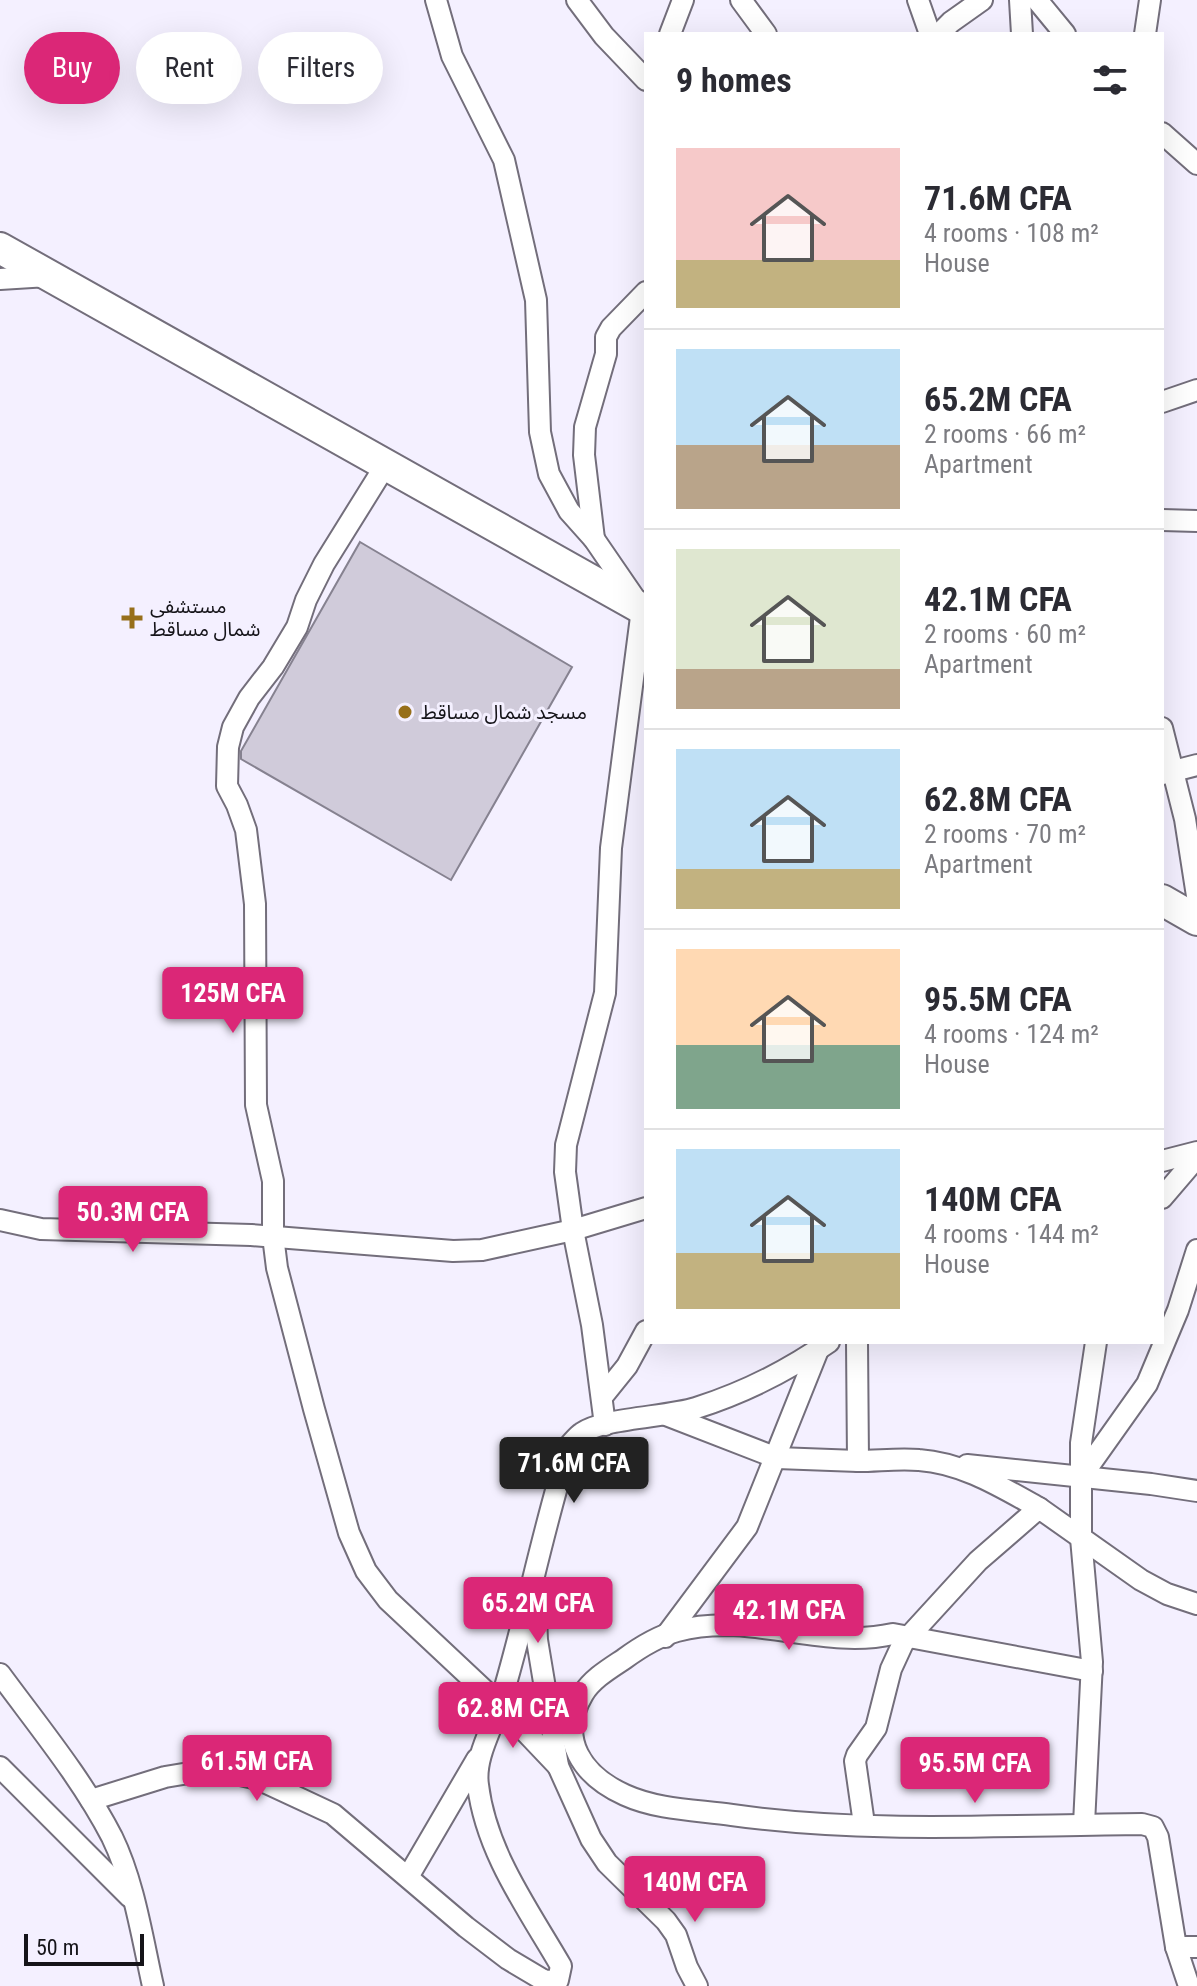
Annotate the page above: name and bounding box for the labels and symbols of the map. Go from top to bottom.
place label: مستشفى شمال مساقط [150,594,260,641]
marker: مستشفى شمال مساقط [121,607,143,629]
place label: مسجد شمال مساقط [421,700,587,724]
marker: مسجد شمال مساقط [396,703,414,721]
pin: 125M CFA [150,967,316,1035]
pin: 50.3M CFA [41,1186,225,1254]
pin: 71.6M CFA [482,1437,666,1505]
pin: 65.2M CFA [446,1577,630,1645]
pin: 42.1M CFA [697,1584,881,1652]
pin: 62.8M CFA [421,1682,605,1750]
pin: 61.5M CFA [165,1735,349,1803]
pin: 95.5M CFA [883,1737,1067,1805]
pin: 140M CFA [612,1856,778,1924]
scale bar [24,1930,144,1966]

